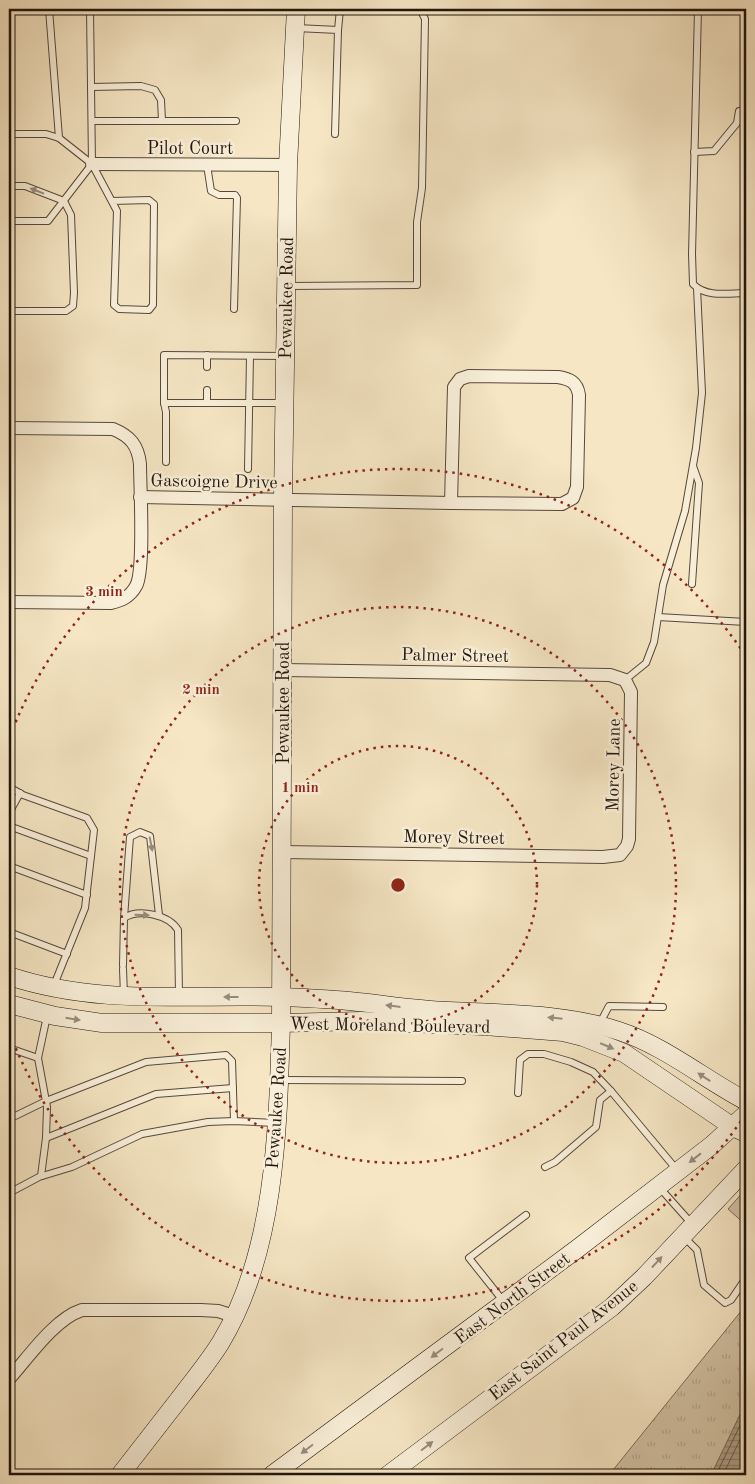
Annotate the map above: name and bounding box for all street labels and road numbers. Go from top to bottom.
street label: Pilot Court [147,140,233,158]
street label: Pewaukee Road [277,237,297,359]
street label: Gascoigne Drive [150,472,278,492]
street label: Pewaukee Road [275,642,293,764]
street label: Palmer Street [401,646,509,666]
street label: Morey Lane [604,718,624,812]
street label: Morey Street [403,828,505,848]
street label: West Moreland Boulevard [289,1015,491,1037]
street label: Pewaukee Road [264,1046,290,1170]
street label: East North Street [451,1250,574,1348]
street label: East Saint Paul Avenue [486,1277,641,1404]

